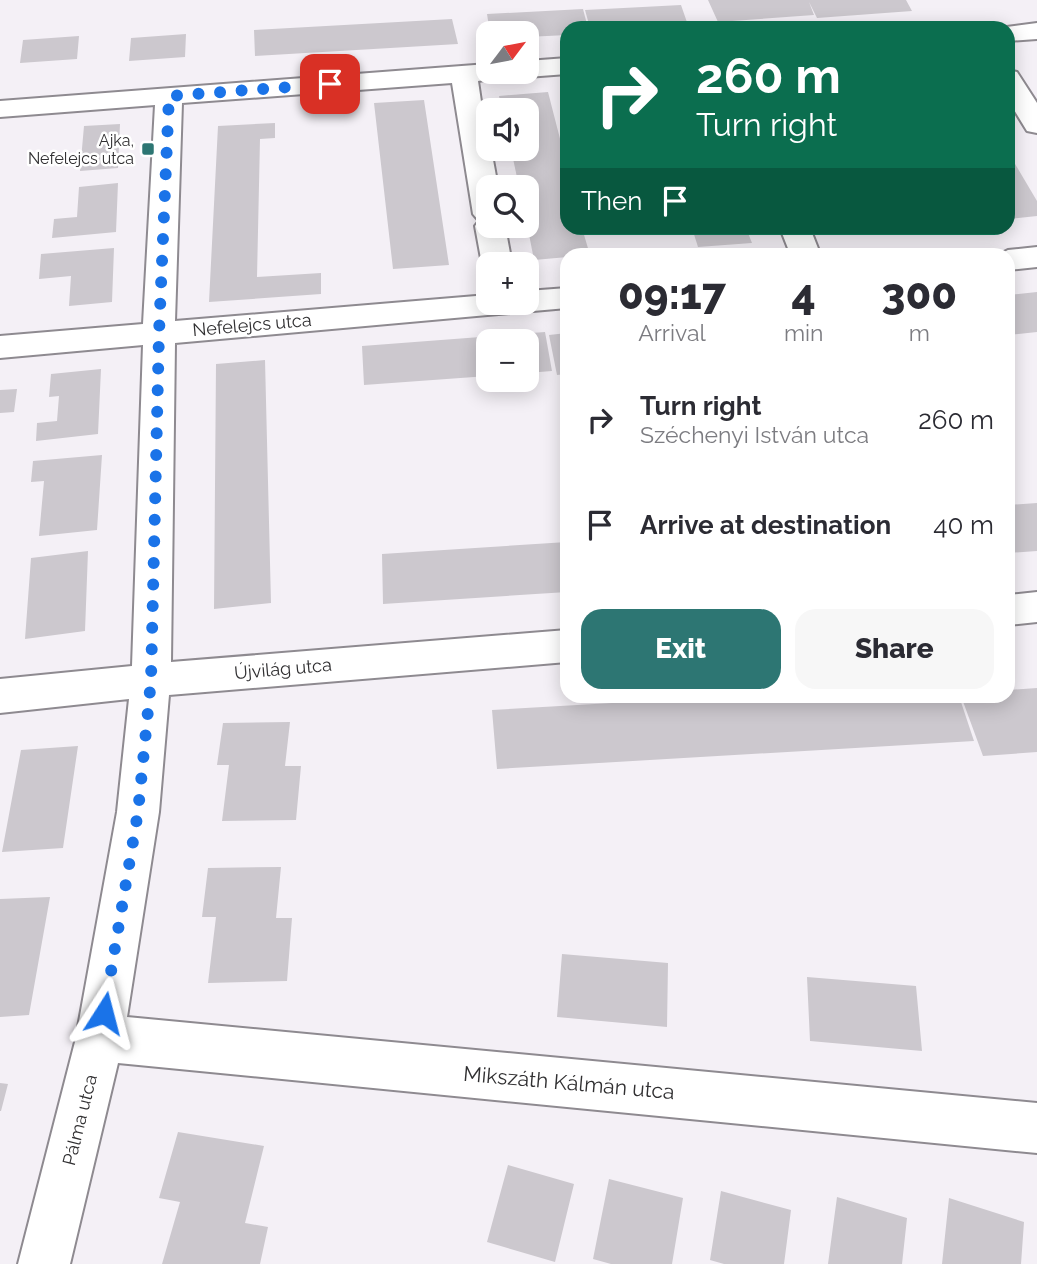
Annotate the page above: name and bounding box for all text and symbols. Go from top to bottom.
north arrow [476,21,539,84]
map controls [476,21,539,392]
text: 260 m [696,47,841,104]
icon: right [581,49,672,140]
pin [300,54,360,114]
icon: arrive [311,65,349,103]
button: sound [476,98,539,161]
text: Turn right [696,106,837,143]
place label: Ajka, Nefelejcs utca [28,131,134,168]
marker: Ajka, Nefelejcs utca [140,141,156,157]
button: search [476,175,539,238]
icon: arrive [656,182,694,220]
text: Then [581,186,642,216]
button: + [476,252,539,315]
text: 09:17 [618,270,726,319]
text: 4 [792,270,816,319]
text: 300 [882,270,957,319]
street label: Nefelejcs utca [192,309,312,340]
text: Arrival [638,319,706,346]
text: min [784,319,824,346]
text: m [909,319,930,346]
button: − [476,329,539,392]
text: Turn right [640,391,761,421]
icon: right [581,401,619,439]
text: 260 m [918,405,994,435]
text: Széchenyi István utca [640,421,869,448]
icon: arrive [581,506,619,544]
text: Arrive at destination [640,510,891,540]
text: 40 m [933,510,994,540]
button: Exit [581,609,781,689]
button: Share [795,609,994,689]
street label: Újvilág utca [233,653,333,683]
position arrow [67,976,141,1050]
street label: Mikszáth Kálmán utca [462,1061,676,1104]
street label: Pálma utca [58,1072,101,1168]

